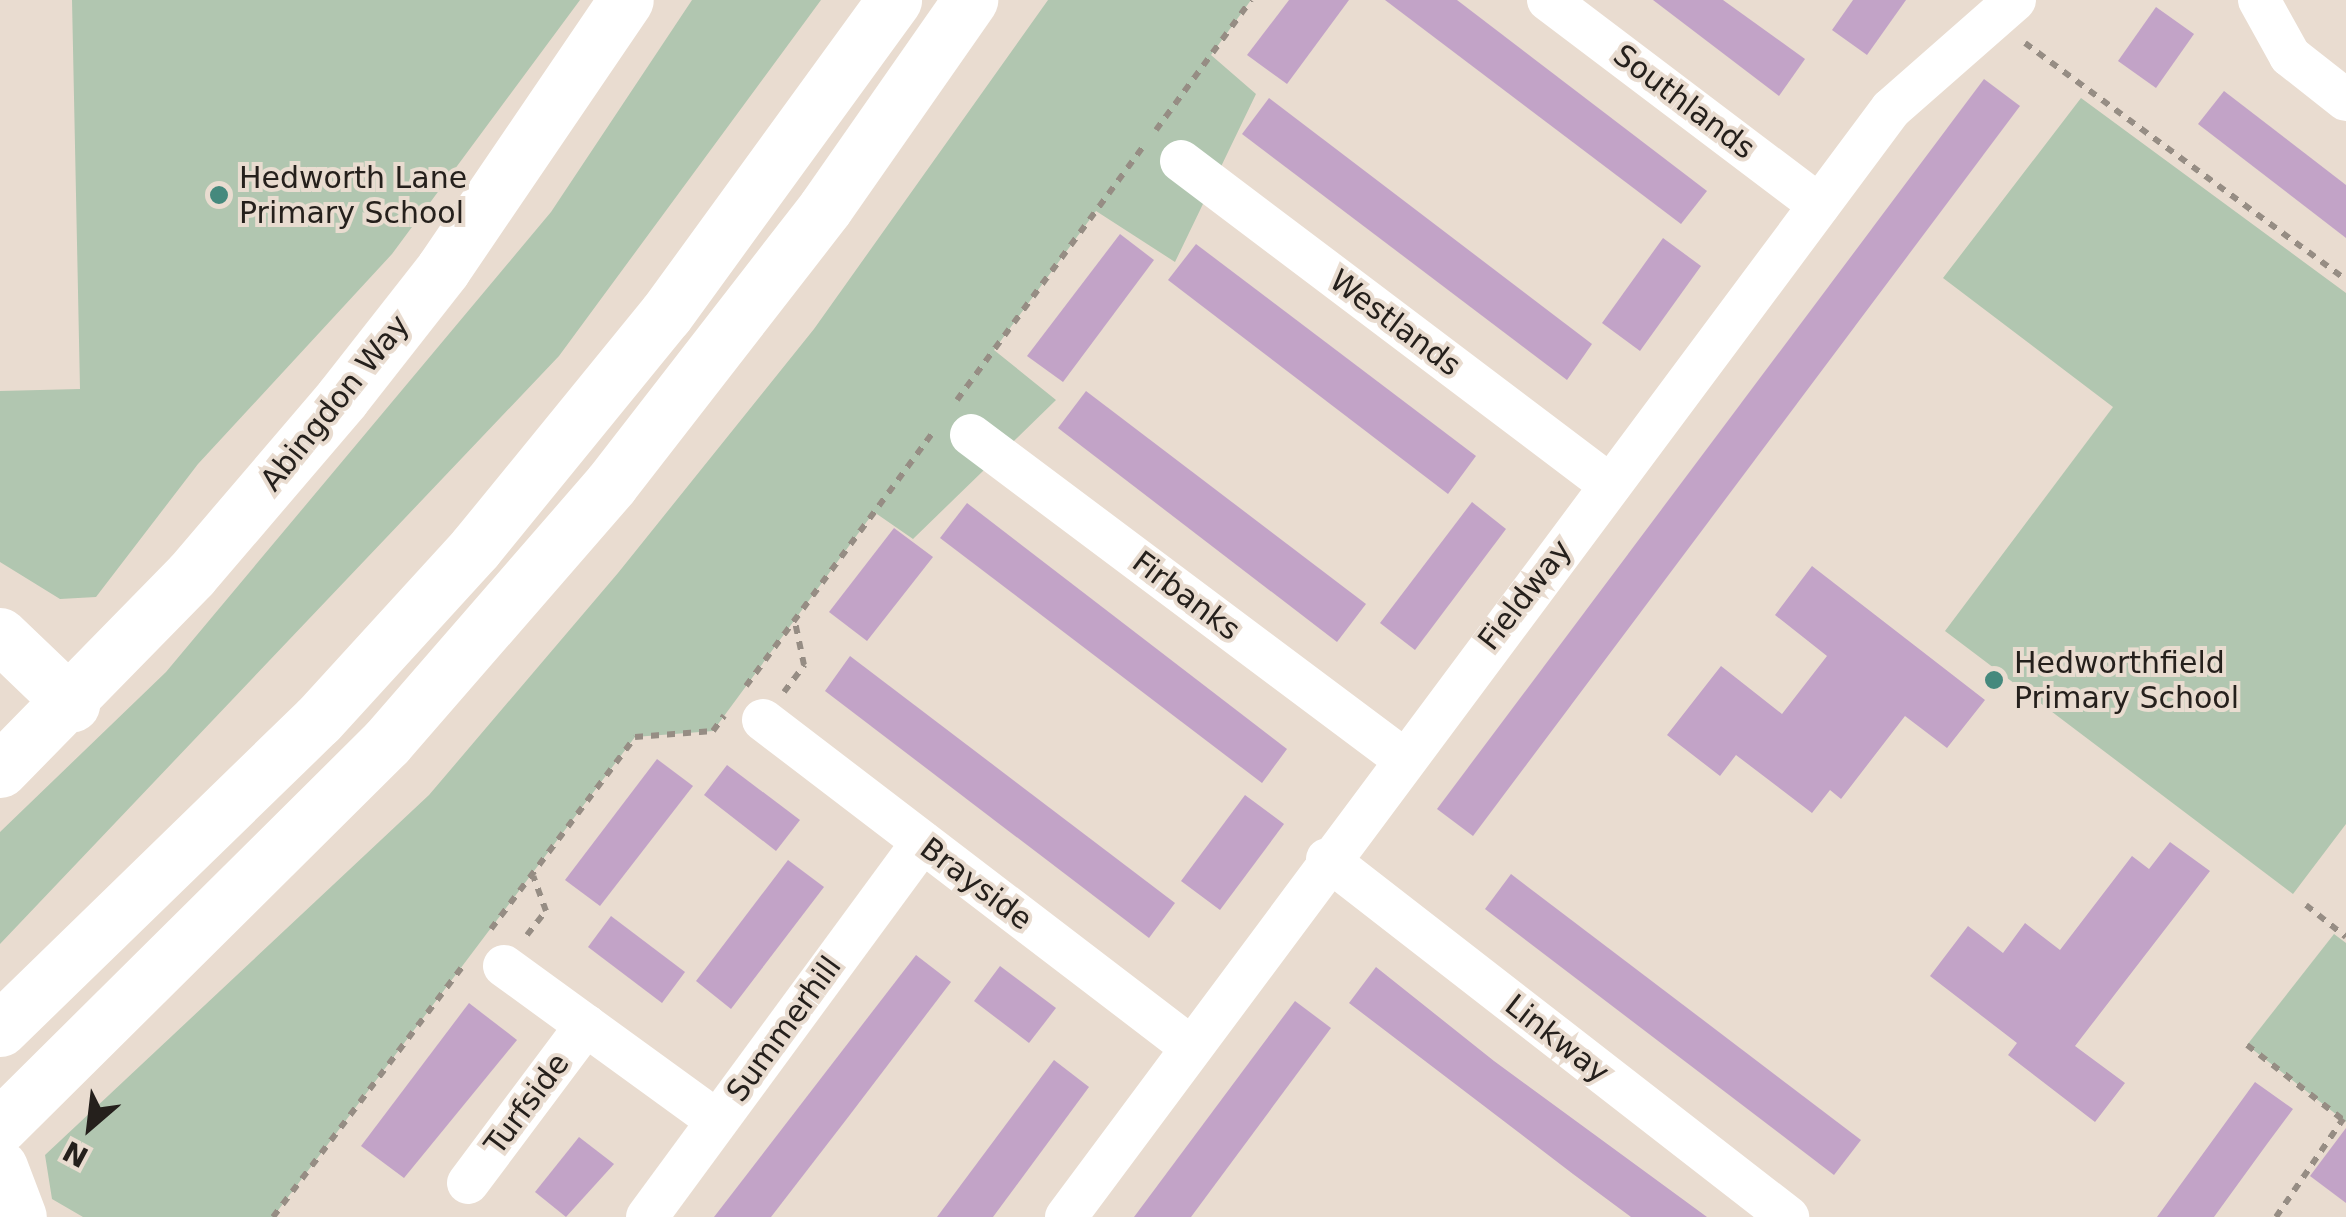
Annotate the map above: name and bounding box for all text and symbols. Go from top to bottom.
street label: Southlands [1606,37,1762,167]
place label: Hedworth Lane Primary School [239,160,467,230]
marker: Hedworth Lane Primary School [208,184,230,206]
street label: Westlands [1323,262,1467,384]
street label: Abingdon Way [253,308,417,498]
street label: Fieldway [1471,533,1579,657]
street label: Firbanks [1125,544,1247,648]
place label: Hedworthfield Primary School [2014,645,2239,716]
marker: Hedworthfield Primary School [1983,669,2005,691]
street label: Brayside [913,830,1039,938]
street label: Summerhill [719,949,849,1109]
street label: Linkway [1498,987,1616,1091]
street label: Turfside [477,1046,577,1162]
north arrow [40,1077,140,1177]
text: N [58,1134,94,1174]

